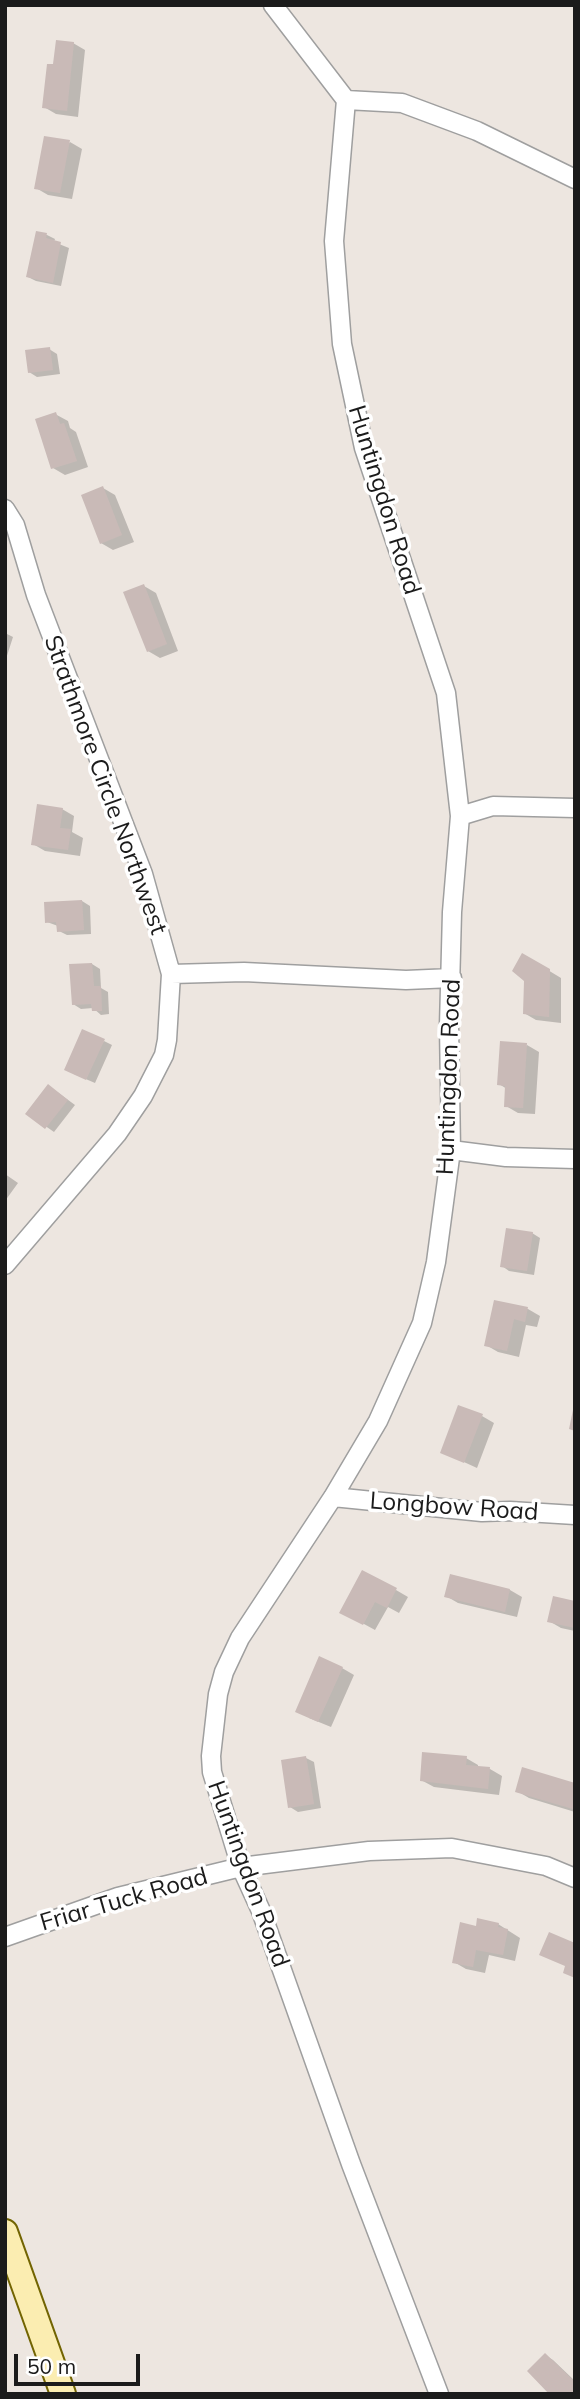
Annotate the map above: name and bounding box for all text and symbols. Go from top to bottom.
street label: Huntingdon Road [342,402,426,598]
street label: Strathmore Circle Northwest [37,631,173,939]
street label: Huntingdon Road [431,978,467,1176]
street label: Longbow Road [369,1487,539,1527]
street label: Huntingdon Road [201,1777,295,1971]
street label: Friar Tuck Road [37,1862,211,1938]
scale bar [18,2340,144,2384]
text: 50 m [27,2353,76,2379]

